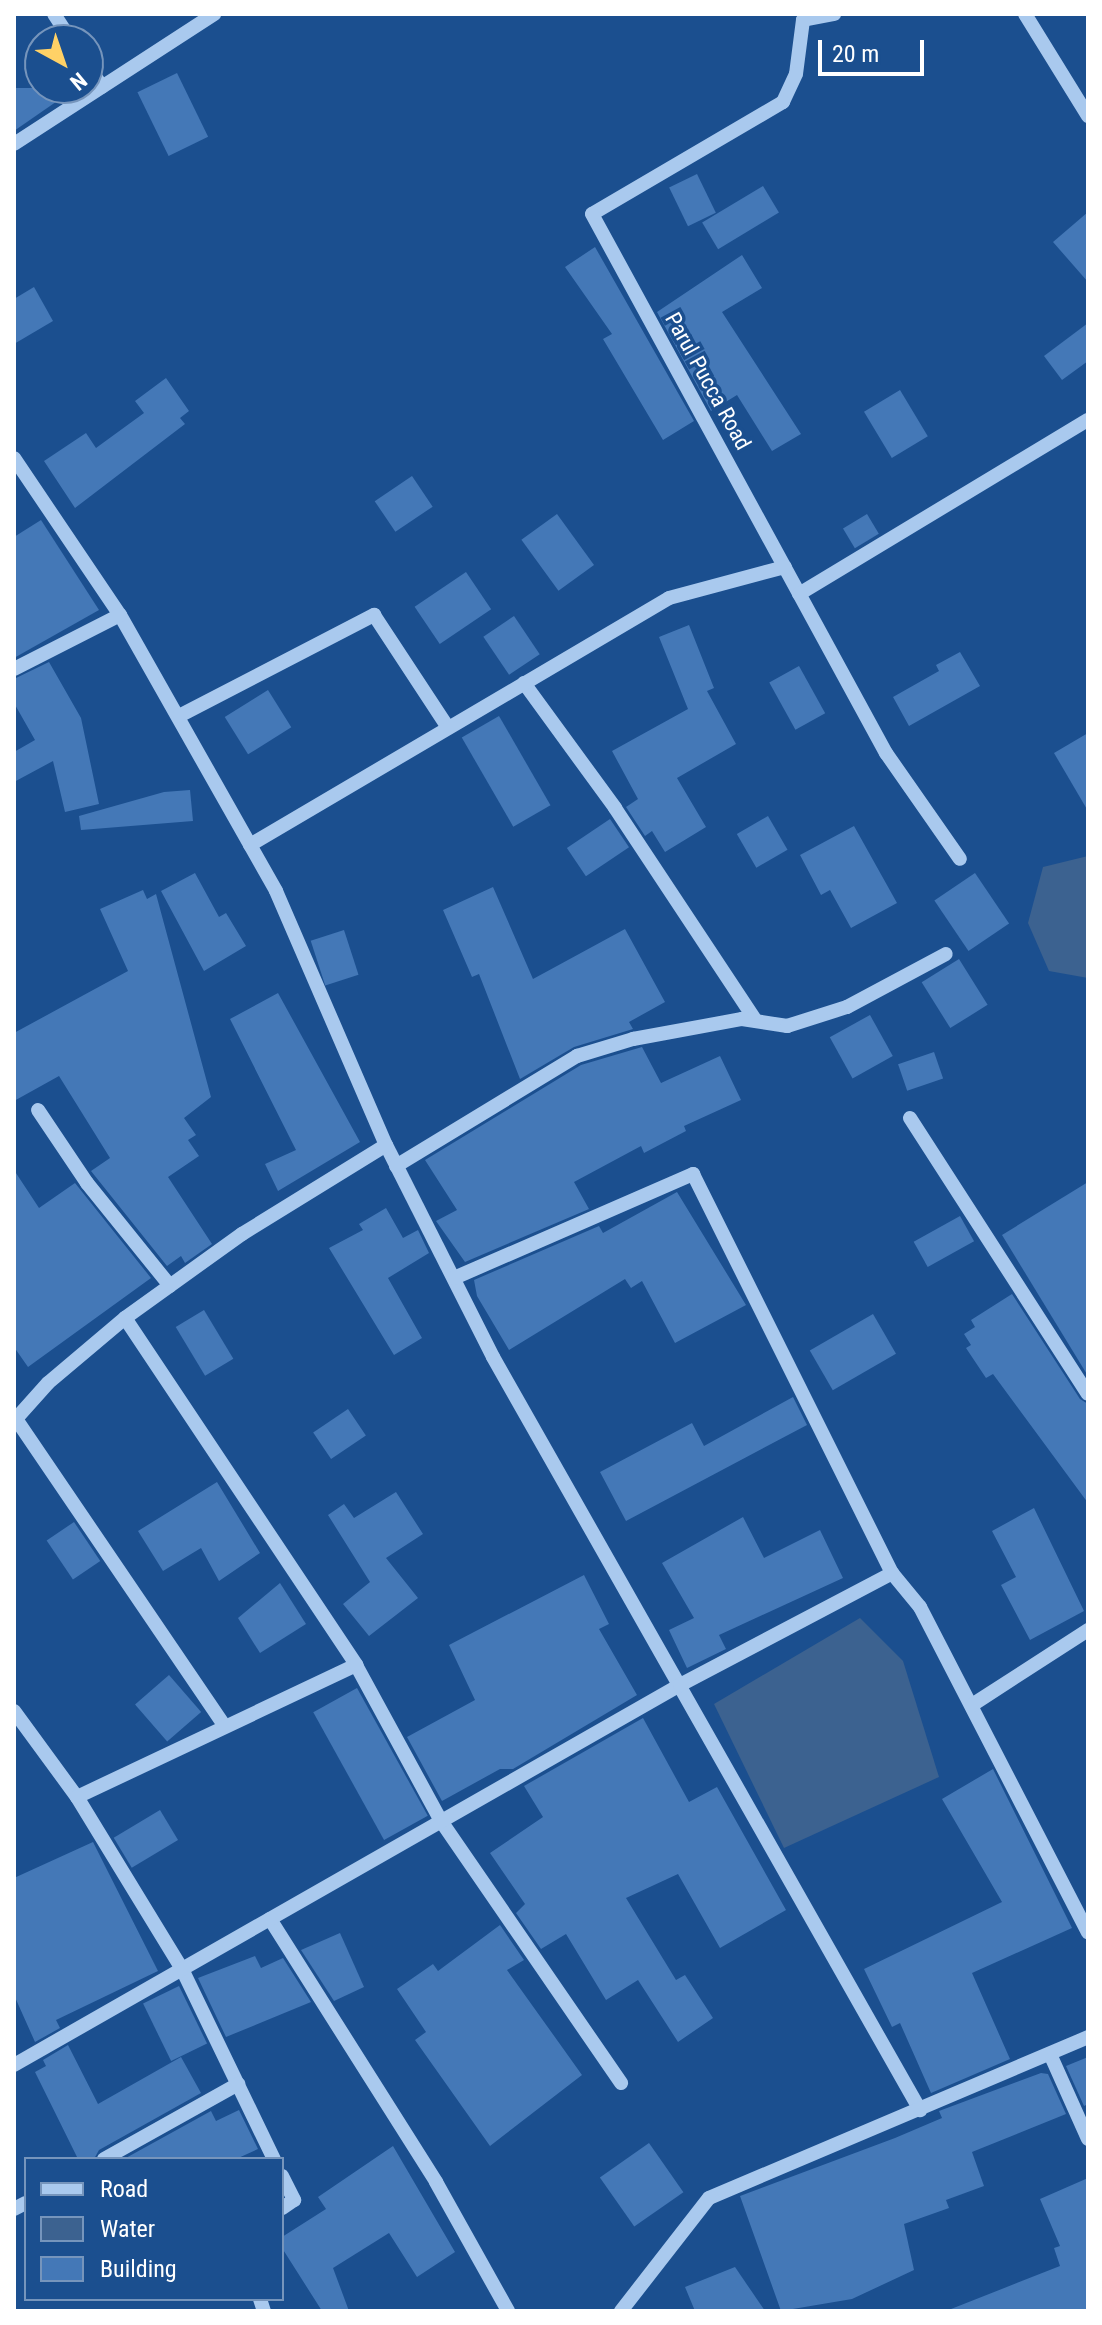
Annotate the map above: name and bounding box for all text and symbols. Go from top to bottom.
north arrow [24,24,104,104]
scale bar [822,24,928,74]
text: 20 m [832,40,879,68]
text: N [65,67,92,95]
street label: Parul Pucca Road [659,308,757,454]
legend [24,2157,284,2301]
text: Road [100,2175,148,2203]
text: Water [100,2215,155,2243]
text: Building [100,2255,177,2283]

